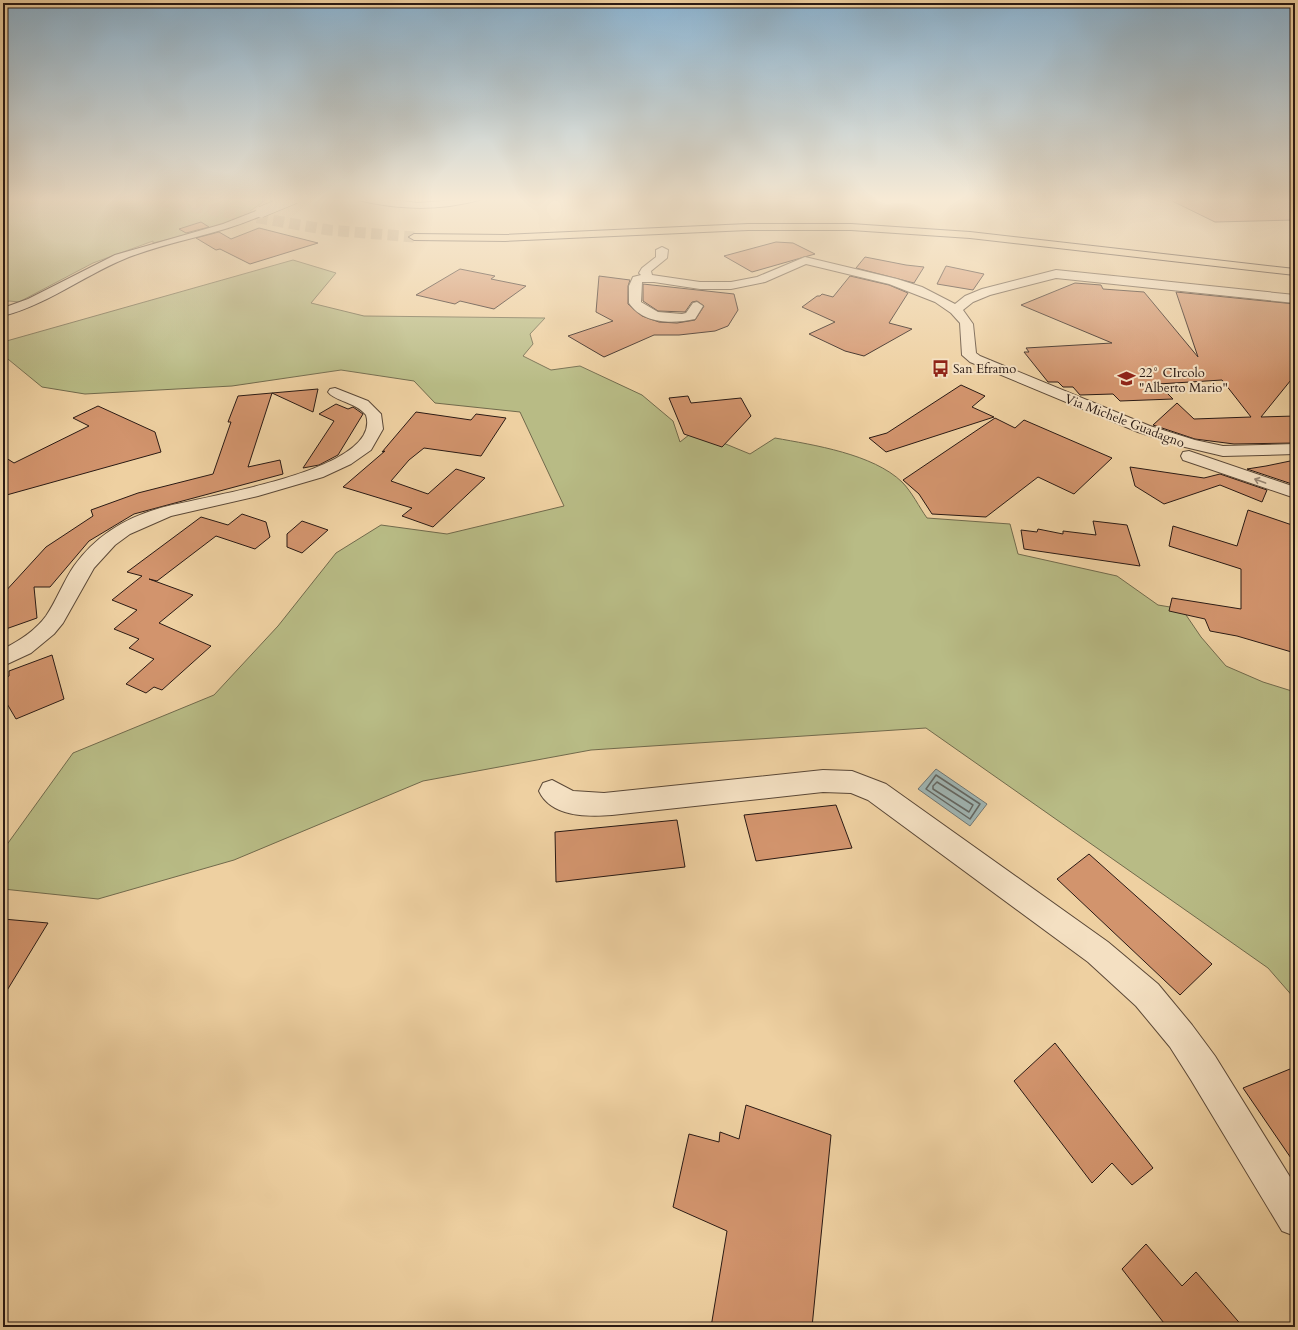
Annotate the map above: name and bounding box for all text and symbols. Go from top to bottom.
bus stop icon: San Eframo [930,358,950,378]
place label: San Eframo [953,360,1016,378]
place label: 22° CIrcolo "Alberto Mario" [1139,364,1228,397]
school or university icon: 22° CIrcolo "Alberto Mario" [1116,369,1136,389]
street label: Via Michele Guadagno [1062,390,1187,452]
one-way arrow [1255,476,1267,484]

